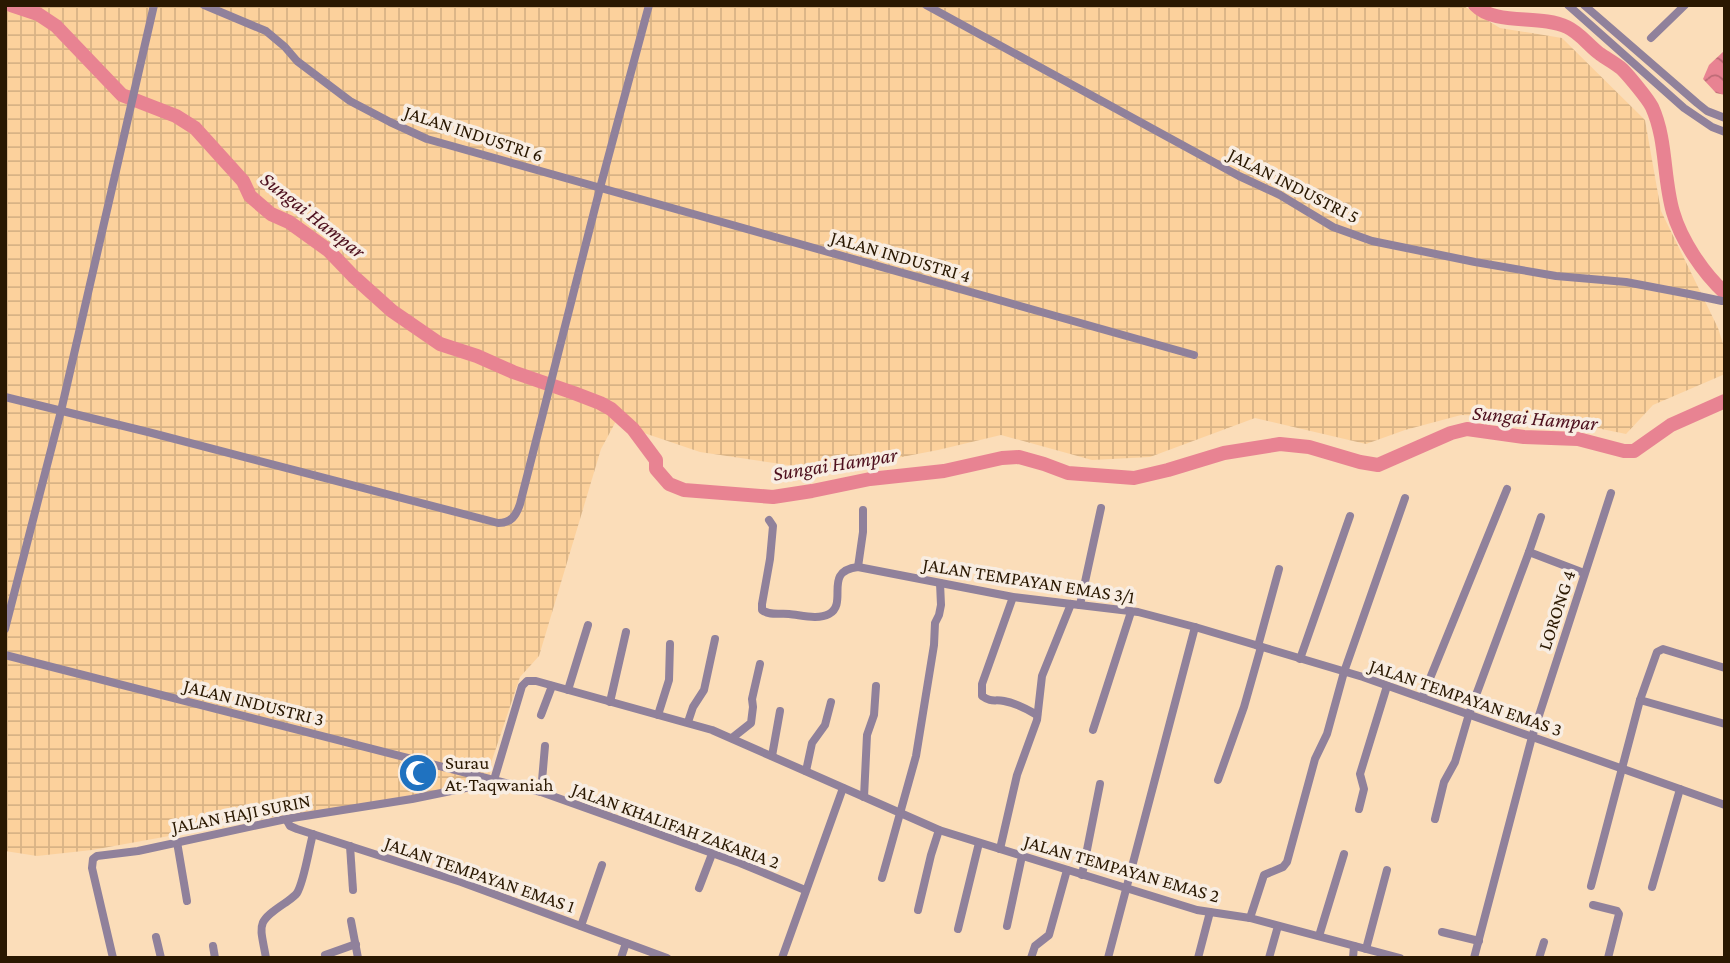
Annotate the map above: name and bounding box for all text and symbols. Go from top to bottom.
street label: JALAN INDUSTRI 6 [400,101,546,166]
street label: JALAN INDUSTRI 5 [1223,143,1363,227]
water label: Sungai Hampar [256,167,370,264]
street label: JALAN INDUSTRI 4 [826,226,973,287]
water label: Sungai Hampar [1471,401,1599,435]
water label: Sungai Hampar [771,442,900,486]
street label: JALAN TEMPAYAN EMAS 3/1 [919,553,1136,608]
street label: LORONG 4 [1534,567,1579,653]
street label: JALAN TEMPAYAN EMAS 3 [1365,654,1565,740]
street label: JALAN INDUSTRI 3 [180,674,326,730]
mosque icon: Surau At-Taqwaniah [397,752,439,794]
place label: Surau At-Taqwaniah [445,752,553,795]
street label: JALAN KHALIFAH ZAKARIA 2 [567,777,783,873]
street label: JALAN HAJI SURIN [168,790,312,838]
street label: JALAN TEMPAYAN EMAS 2 [1020,830,1222,906]
street label: JALAN TEMPAYAN EMAS 1 [380,831,578,917]

